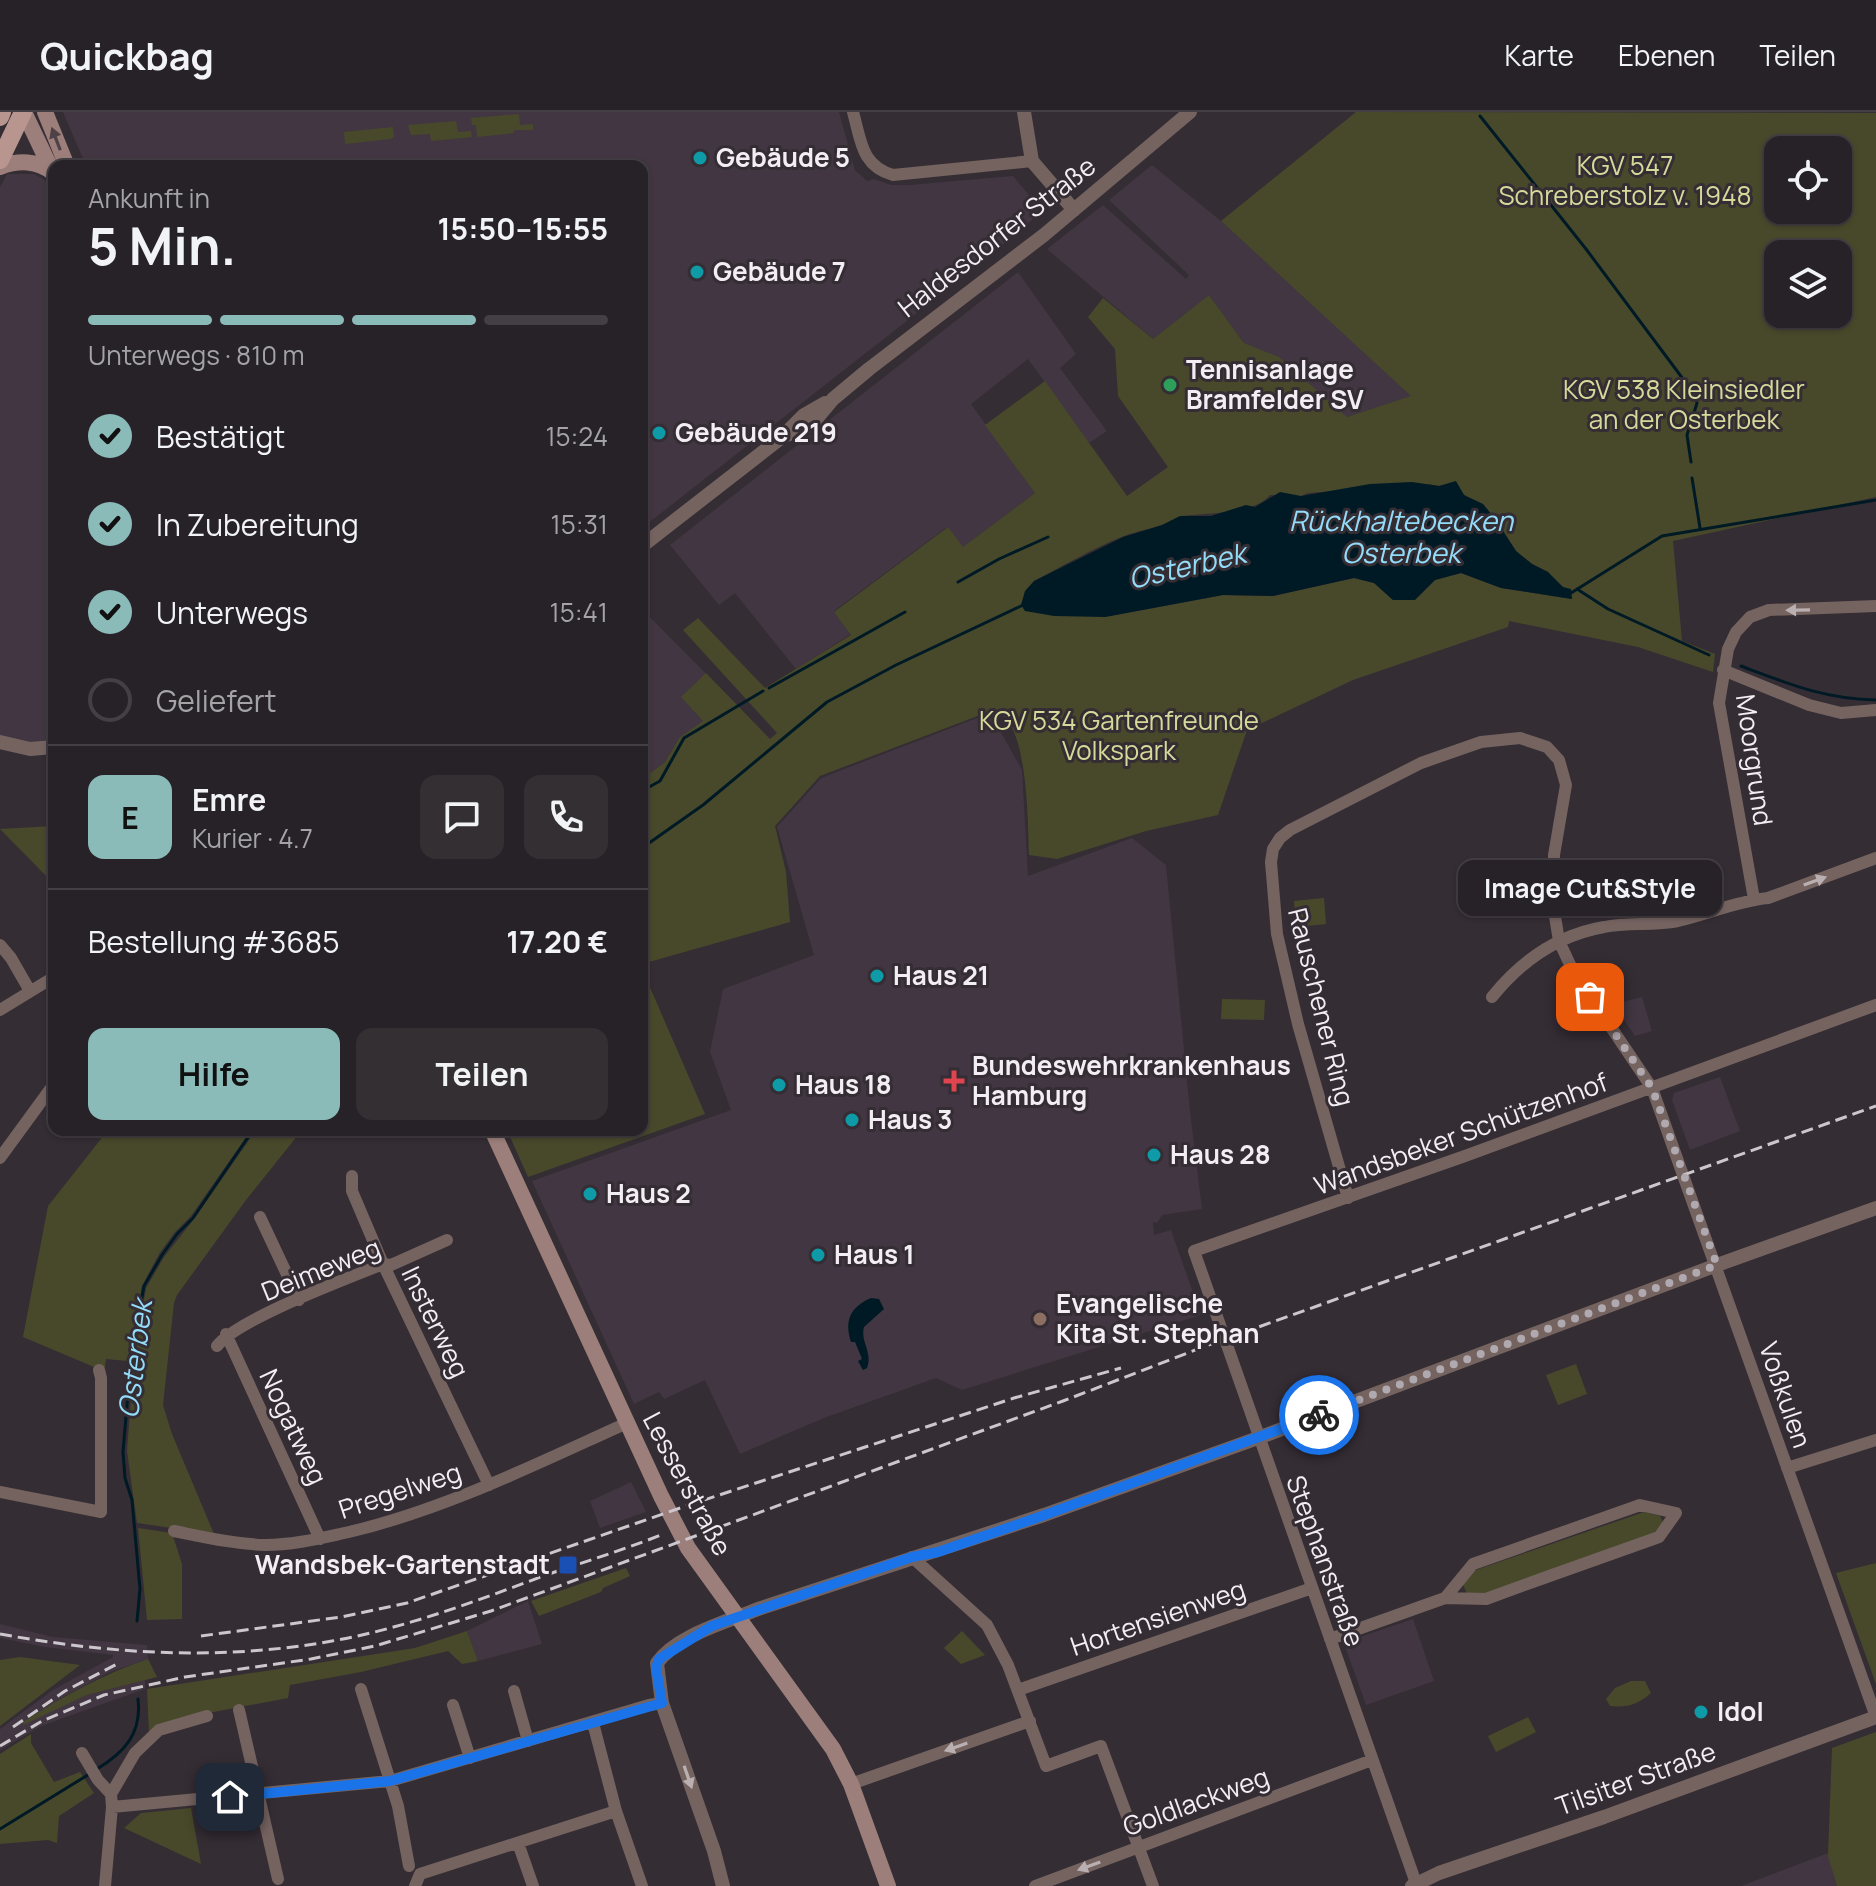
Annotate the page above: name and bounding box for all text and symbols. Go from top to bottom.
text: Quickbag [40,29,214,81]
text: Karte [1505,36,1574,74]
text: Ebenen [1618,36,1716,74]
text: Teilen [1760,36,1836,74]
one-way arrow [49,127,62,151]
map controls [1764,136,1852,328]
button: locate [1764,136,1852,224]
place label: Gebäude 5 [716,139,850,175]
park label: KGV 547 Schreberstolz v. 1948 [1498,147,1752,213]
street label: Haldesdorfer Straße [890,148,1103,325]
marker: Gebäude 5 [691,149,709,167]
text: Ankunft in [88,180,210,216]
text: 15:50–15:55 [437,208,608,249]
text: 5 Min. [88,210,236,281]
button: layers [1764,240,1852,328]
place label: Gebäude 7 [713,253,846,289]
marker: Gebäude 7 [688,263,706,281]
text: Unterwegs · 810 m [88,337,304,373]
place label: Tennisanlage Bramfelder SV [1186,351,1364,417]
park label: KGV 538 Kleinsiedler an der Osterbek [1563,371,1805,437]
marker: Tennisanlage Bramfelder SV [1161,376,1179,394]
icon: check [88,414,132,458]
place label: Gebäude 219 [675,414,837,450]
text: Bestätigt [156,416,285,457]
text: 15:24 [545,418,608,454]
marker: Gebäude 219 [650,424,668,442]
water label: Rückhaltebecken Osterbek [1289,501,1514,571]
icon: check [88,502,132,546]
text: In Zubereitung [156,504,359,545]
text: 15:31 [551,506,608,542]
water label: Osterbek [1125,532,1253,597]
icon: check [88,590,132,634]
text: Unterwegs [156,592,308,633]
text: 15:41 [550,594,608,630]
one-way arrow [1785,603,1810,616]
text: Geliefert [156,680,277,721]
street label: Moorgrund [1728,692,1782,828]
park label: KGV 534 Gartenfreunde Volkspark [979,702,1259,768]
button: chat [420,775,504,859]
button: phone [524,775,608,859]
text: Emre [192,779,266,820]
text: E [121,797,139,838]
text: Kurier · 4.7 [192,820,313,856]
callout: Image Cut&Style [1458,861,1722,917]
text: Image Cut&Style [1484,870,1696,906]
one-way arrow [1804,874,1828,886]
street label: Rauschener Ring [1280,904,1364,1110]
text: Bestellung #3685 [88,921,340,962]
text: 17.20 € [506,921,608,962]
place label: Haus 21 [893,957,989,993]
pin [1556,963,1624,1031]
marker: Haus 21 [868,967,886,985]
icon: bag [1568,975,1612,1019]
button: Hilfe [88,1028,340,1120]
button: Teilen [356,1028,608,1120]
place label: Bundeswehrkrankenhaus Hamburg [972,1047,1291,1113]
street label: Wandsbeker Schützenhof [1309,1063,1612,1203]
place label: Haus 18 [795,1066,892,1102]
marker: Bundeswehrkrankenhaus Hamburg [943,1070,965,1092]
marker: Haus 18 [770,1076,788,1094]
place label: Haus 3 [868,1101,952,1137]
marker: Haus 3 [843,1111,861,1129]
place label: Haus 28 [1170,1136,1271,1172]
marker: Haus 28 [1145,1146,1163,1164]
place label: Haus 2 [606,1175,691,1211]
marker: Haus 2 [581,1185,599,1203]
street label: Deimeweg [256,1229,385,1309]
place label: Haus 1 [834,1236,915,1272]
marker: Haus 1 [809,1246,827,1264]
street label: Insterweg [393,1260,478,1383]
place label: Evangelische Kita St. Stephan [1056,1285,1259,1351]
water label: Osterbek [108,1293,161,1420]
marker: Evangelische Kita St. Stephan [1031,1310,1049,1328]
street label: Voßkulen [1751,1337,1821,1452]
street label: Nogatweg [252,1363,336,1490]
courier [1279,1375,1359,1455]
icon: bike [1297,1393,1341,1437]
street label: Lesserstraße [635,1405,741,1562]
street label: Pregelweg [334,1453,466,1527]
street label: Stephanstraße [1278,1470,1374,1651]
place label: Wandsbek-Gartenstadt [255,1546,550,1582]
marker: Wandsbek-Gartenstadt [557,1554,579,1576]
street label: Hortensienweg [1065,1570,1250,1664]
place label: Idol [1717,1693,1764,1729]
marker: Idol [1692,1703,1710,1721]
street label: Tilsiter Straße [1551,1732,1721,1824]
one-way arrow [944,1742,968,1754]
street label: Goldlackweg [1118,1758,1274,1844]
pin [196,1763,264,1831]
one-way arrow [682,1765,695,1789]
icon: home [208,1775,252,1819]
one-way arrow [1077,1860,1101,1873]

